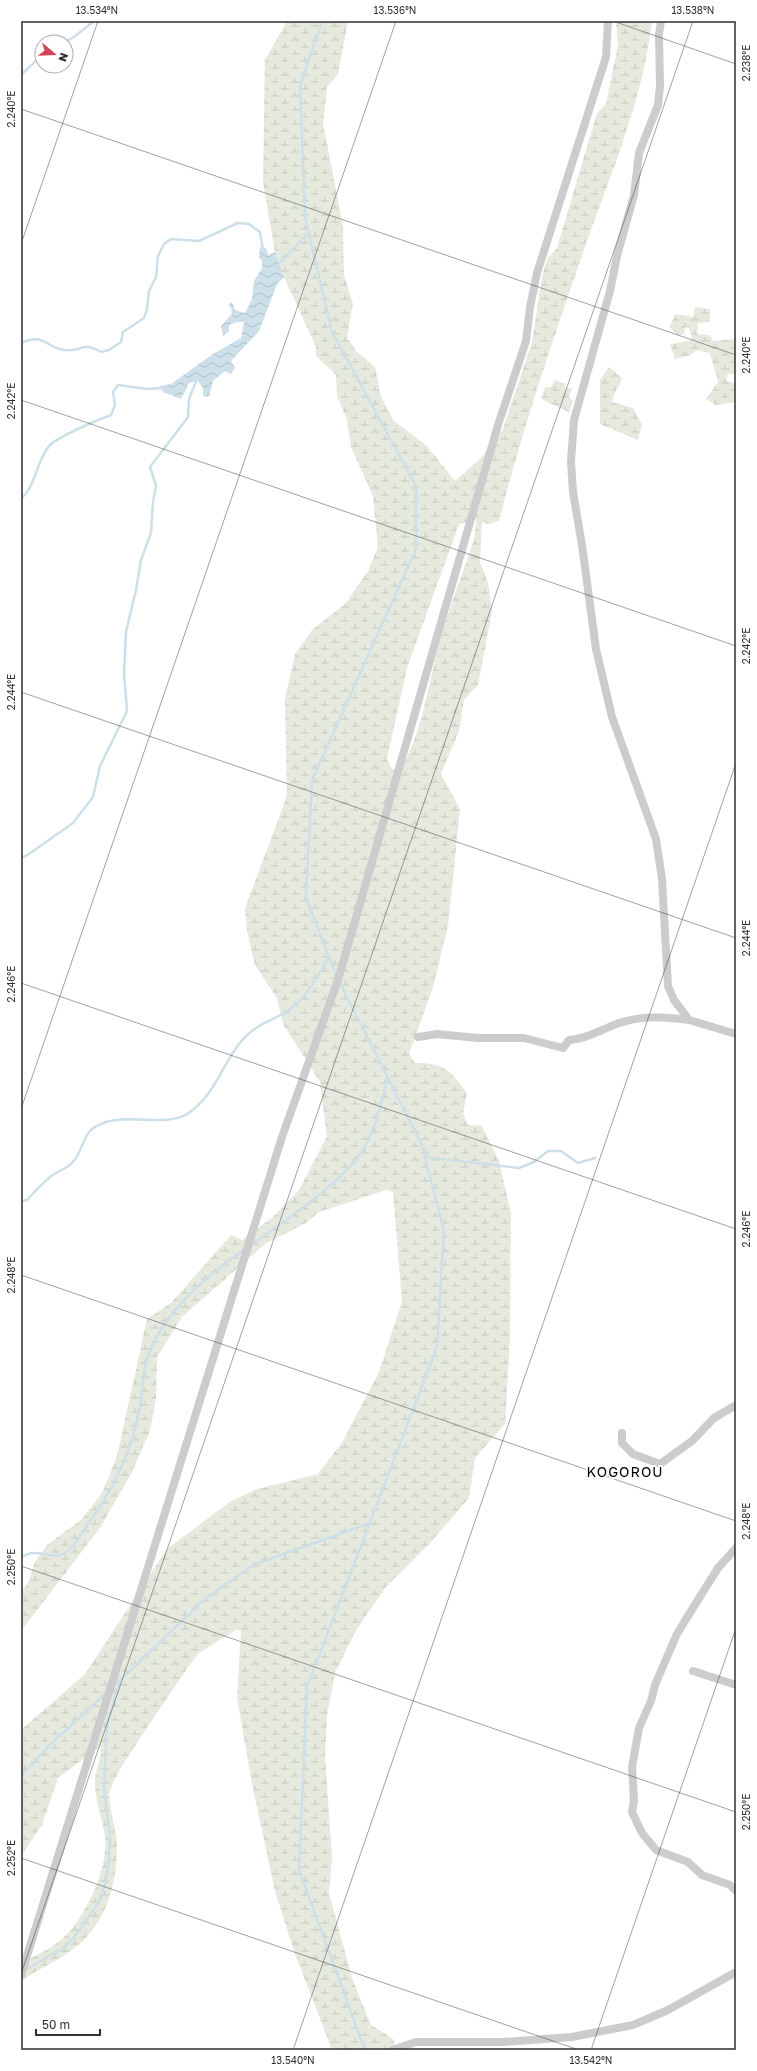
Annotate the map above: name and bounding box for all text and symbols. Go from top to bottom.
text: 13.534°N [76,4,118,16]
text: 13.536°N [374,4,416,16]
text: 13.538°N [672,4,714,16]
north arrow [34,34,74,74]
text: 2.238°E [740,45,752,81]
text: N [56,51,71,63]
text: 2.240°E [5,91,17,127]
text: 2.240°E [740,337,752,373]
text: 2.242°E [5,383,17,419]
text: 2.242°E [740,628,752,664]
text: 2.244°E [5,674,17,710]
text: 2.244°E [740,920,752,956]
text: 2.246°E [5,966,17,1002]
text: 2.246°E [740,1211,752,1247]
text: 2.248°E [5,1257,17,1293]
district label: KOGOROU [586,1463,664,1480]
text: 2.248°E [740,1503,752,1539]
text: 2.250°E [5,1549,17,1585]
text: 2.250°E [740,1794,752,1830]
text: 2.252°E [5,1840,17,1876]
scale bar [36,2011,100,2037]
text: 50 m [42,2017,70,2032]
text: 13.540°N [271,2054,315,2066]
text: 13.542°N [570,2054,612,2066]

